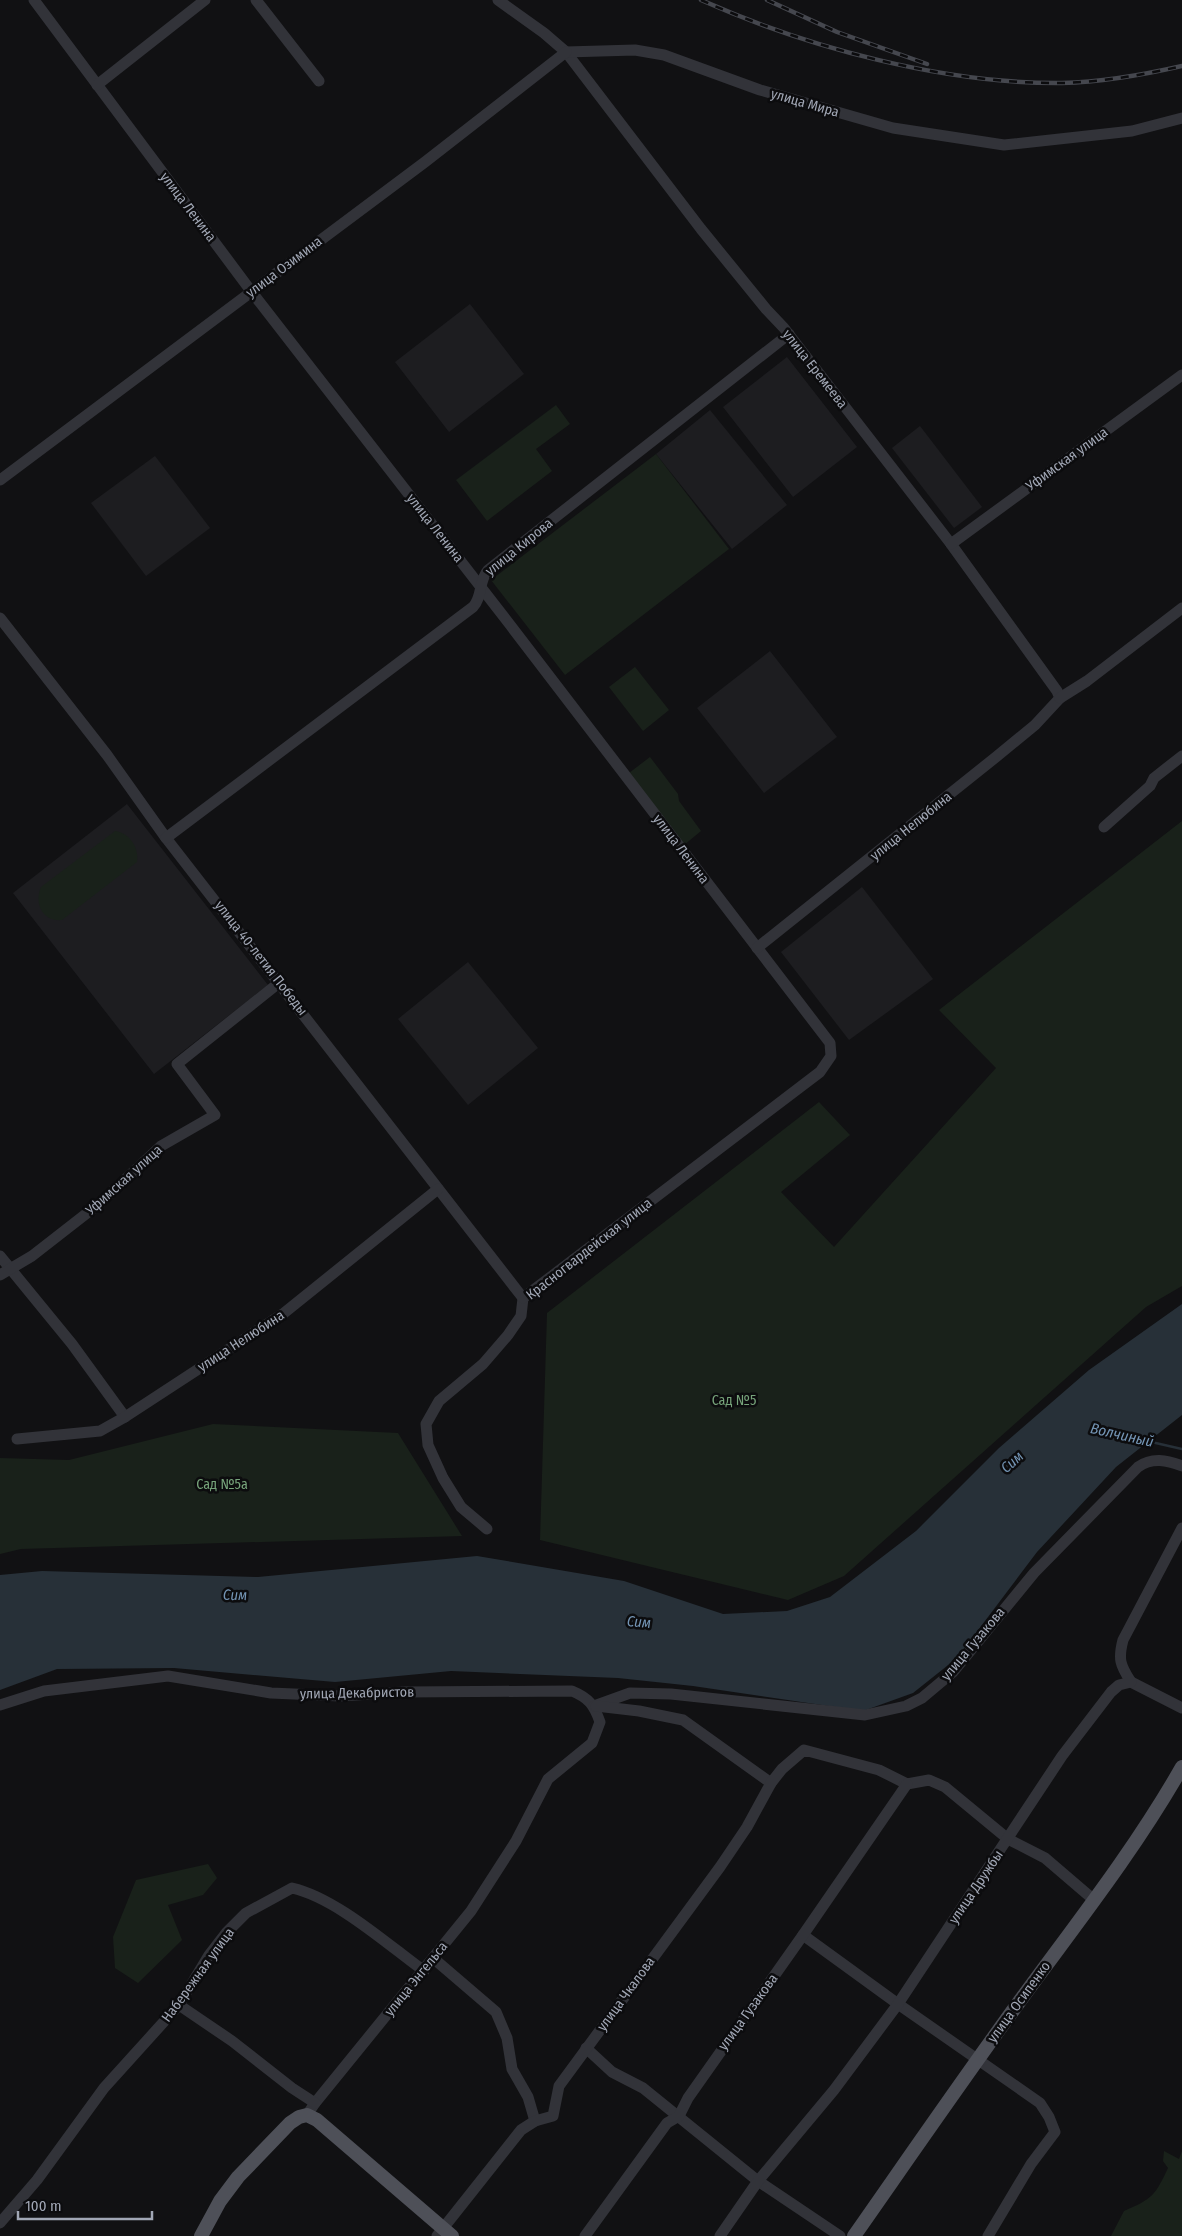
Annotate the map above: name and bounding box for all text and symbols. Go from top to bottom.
street label: улица Мира [769,85,841,121]
street label: улица Ленина [156,169,220,245]
street label: улица Озимина [243,233,326,301]
street label: улица Еремеева [779,326,851,412]
street label: Уфимская улица [1022,424,1111,495]
street label: улица Ленина [403,490,467,566]
street label: улица Кирова [482,515,556,579]
street label: улица Нелюбина [867,788,955,864]
street label: улица Ленина [649,811,713,887]
street label: улица 40-летия Победы [211,897,311,1019]
street label: Уфимская улица [81,1141,166,1219]
street label: Красногвардейская улица [523,1195,655,1303]
street label: улица Нелюбина [194,1307,288,1375]
park label: Сад №5 [712,1392,756,1409]
water label: Волчиный [1089,1419,1156,1451]
water label: Сим [997,1447,1027,1477]
park label: Сад №5а [196,1476,248,1493]
water label: Сим [223,1586,247,1604]
street label: улица Гузакова [937,1604,1009,1684]
water label: Сим [626,1612,652,1632]
street label: улица Декабристов [300,1684,414,1702]
street label: улица Дружбы [945,1847,1007,1927]
street label: Набережная улица [158,1924,238,2025]
street label: улица Энгельса [381,1938,451,2020]
street label: улица Чкалова [593,1953,659,2034]
street label: улица Осипенко [984,1958,1054,2046]
street label: улица Гузакова [715,1970,782,2054]
scale bar [18,2188,151,2220]
text: 100 m [25,2197,62,2215]

